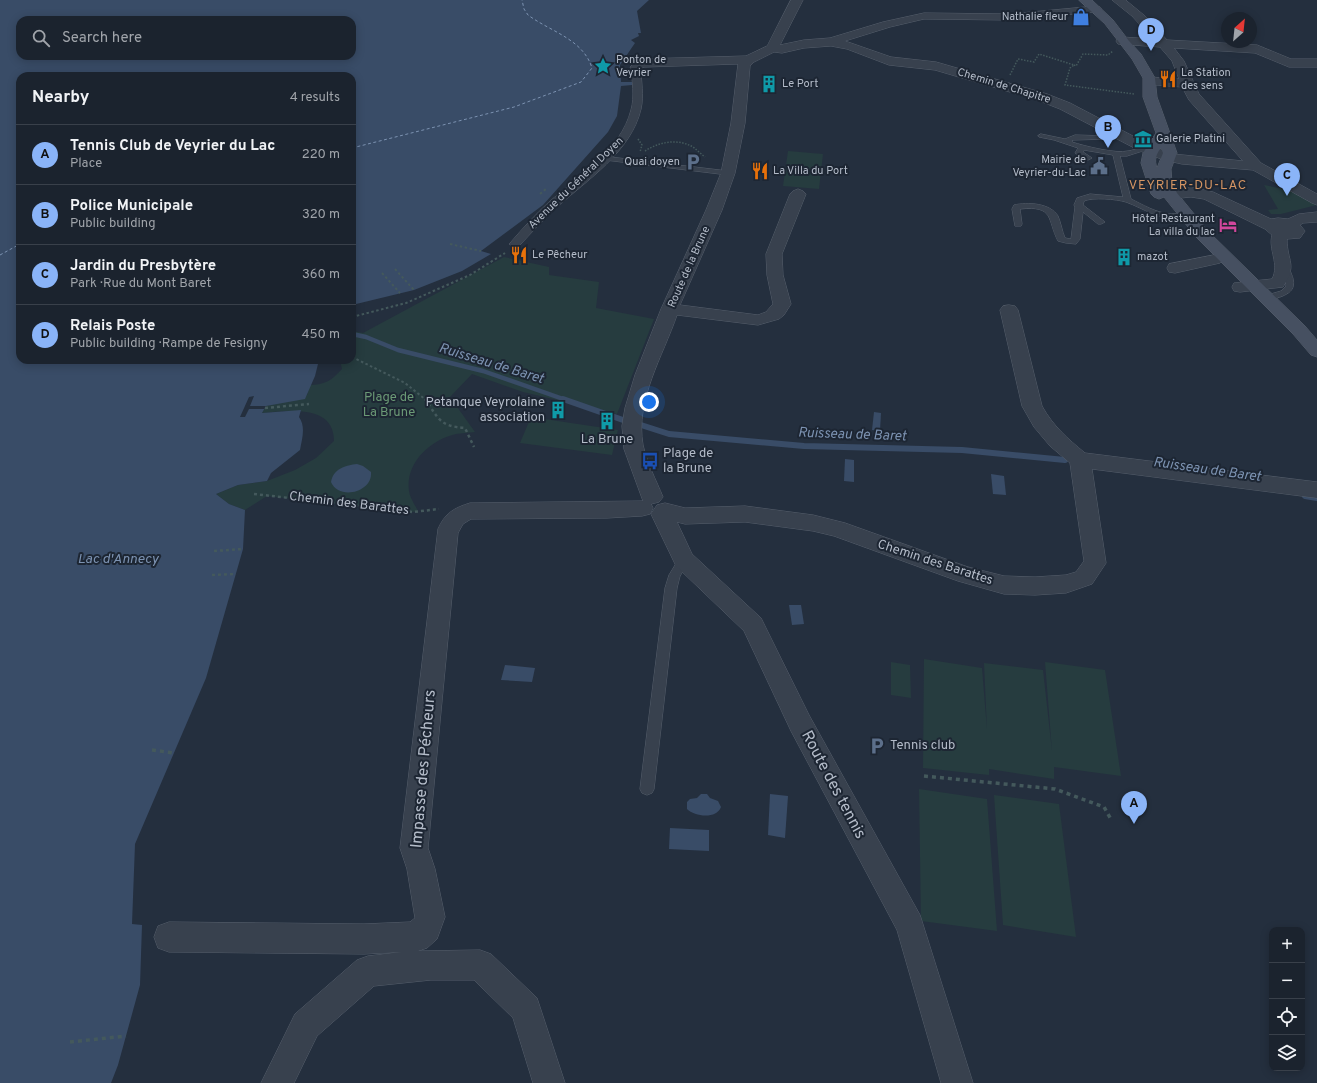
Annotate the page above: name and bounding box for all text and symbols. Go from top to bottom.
shop icon: Nathalie fleur [1071,7,1091,27]
place label: Nathalie fleur [1002,10,1069,24]
north arrow [1221,12,1257,48]
search box [16,16,356,60]
pin: D [1138,18,1164,51]
icon: search [30,27,52,49]
text: Search here [62,29,142,48]
place label: Ponton de Veyrier [616,53,666,80]
place icon: Ponton de Veyrier [593,56,613,76]
street label: Chemin de Chapitre [956,65,1053,107]
place label: La Station des sens [1181,66,1231,93]
restaurant icon: La Station des sens [1158,69,1178,89]
building icon: Le Port [759,74,779,94]
place label: Le Port [782,77,818,91]
text: Nearby [32,87,89,109]
text: 4 results [290,90,340,106]
pin: B [1095,115,1121,148]
museum icon: Galerie Platini [1133,129,1153,149]
place label: Galerie Platini [1156,132,1225,146]
street label: Avenue du Général Doyen [526,134,626,232]
text: Tennis Club de Veyrier du Lac [70,137,275,156]
text: A [40,147,50,163]
text: 220 m [302,147,340,163]
parking icon: Quai doyen [683,152,703,172]
place label: Mairie de Veyrier-du-Lac [1012,153,1086,180]
place label: Quai doyen [624,155,680,169]
text: Place [70,156,102,172]
public building icon: Mairie de Veyrier-du-Lac [1089,156,1109,176]
restaurant icon: La Villa du Port [750,161,770,181]
pin: C [1274,163,1300,196]
place label: La Villa du Port [773,164,848,178]
district label: VEYRIER-DU-LAC [1129,178,1247,194]
text: Police Municipale [70,197,193,216]
text: B [41,207,49,223]
text: 320 m [302,207,340,223]
place label: Hôtel Restaurant La villa du lac [1132,212,1215,239]
hotel icon: Hôtel Restaurant La villa du lac [1218,215,1238,235]
text: Public building [70,216,156,232]
street label: Route de la Brune [665,224,713,310]
restaurant icon: Le Pêcheur [509,245,529,265]
building icon: mazot [1114,247,1134,267]
place label: Le Pêcheur [532,248,588,262]
place label: mazot [1137,250,1168,264]
text: Jardin du Presbytère [70,257,216,276]
text: C [41,267,49,283]
text: 360 m [302,267,340,283]
text: Park · Rue du Mont Baret [70,276,211,292]
text: Relais Poste [70,317,155,336]
text: D [40,327,50,343]
text: 450 m [301,327,340,343]
text: Public building · Rampe de Fesigny [70,336,268,352]
water label: Ruisseau de Baret [437,340,546,388]
park label: Plage de La Brune [363,390,415,421]
your location [639,392,659,412]
place label: Petanque Veyrolaine association [425,395,545,426]
building icon: Petanque Veyrolaine association [548,400,568,420]
building icon: La Brune [597,411,617,431]
water label: Ruisseau de Baret [797,425,908,445]
place label: La Brune [581,432,633,448]
place label: Plage de la Brune [663,446,713,477]
bus stop icon: Plage de la Brune [640,451,660,471]
water label: Ruisseau de Baret [1152,454,1263,486]
street label: Chemin des Barattes [288,489,410,519]
street label: Chemin des Barattes [875,537,995,589]
water label: Lac d'Annecy [78,551,159,568]
street label: Impasse des Pécheurs [407,689,441,849]
street label: Route des tennis [796,728,870,842]
parking icon: Tennis club [867,736,887,756]
place label: Tennis club [890,738,955,754]
pin: A [1121,791,1147,824]
map controls [1269,927,1305,1071]
button: + [1269,927,1305,963]
button: − [1269,963,1305,999]
button: locate [1269,999,1305,1035]
button: layers [1269,1035,1305,1071]

